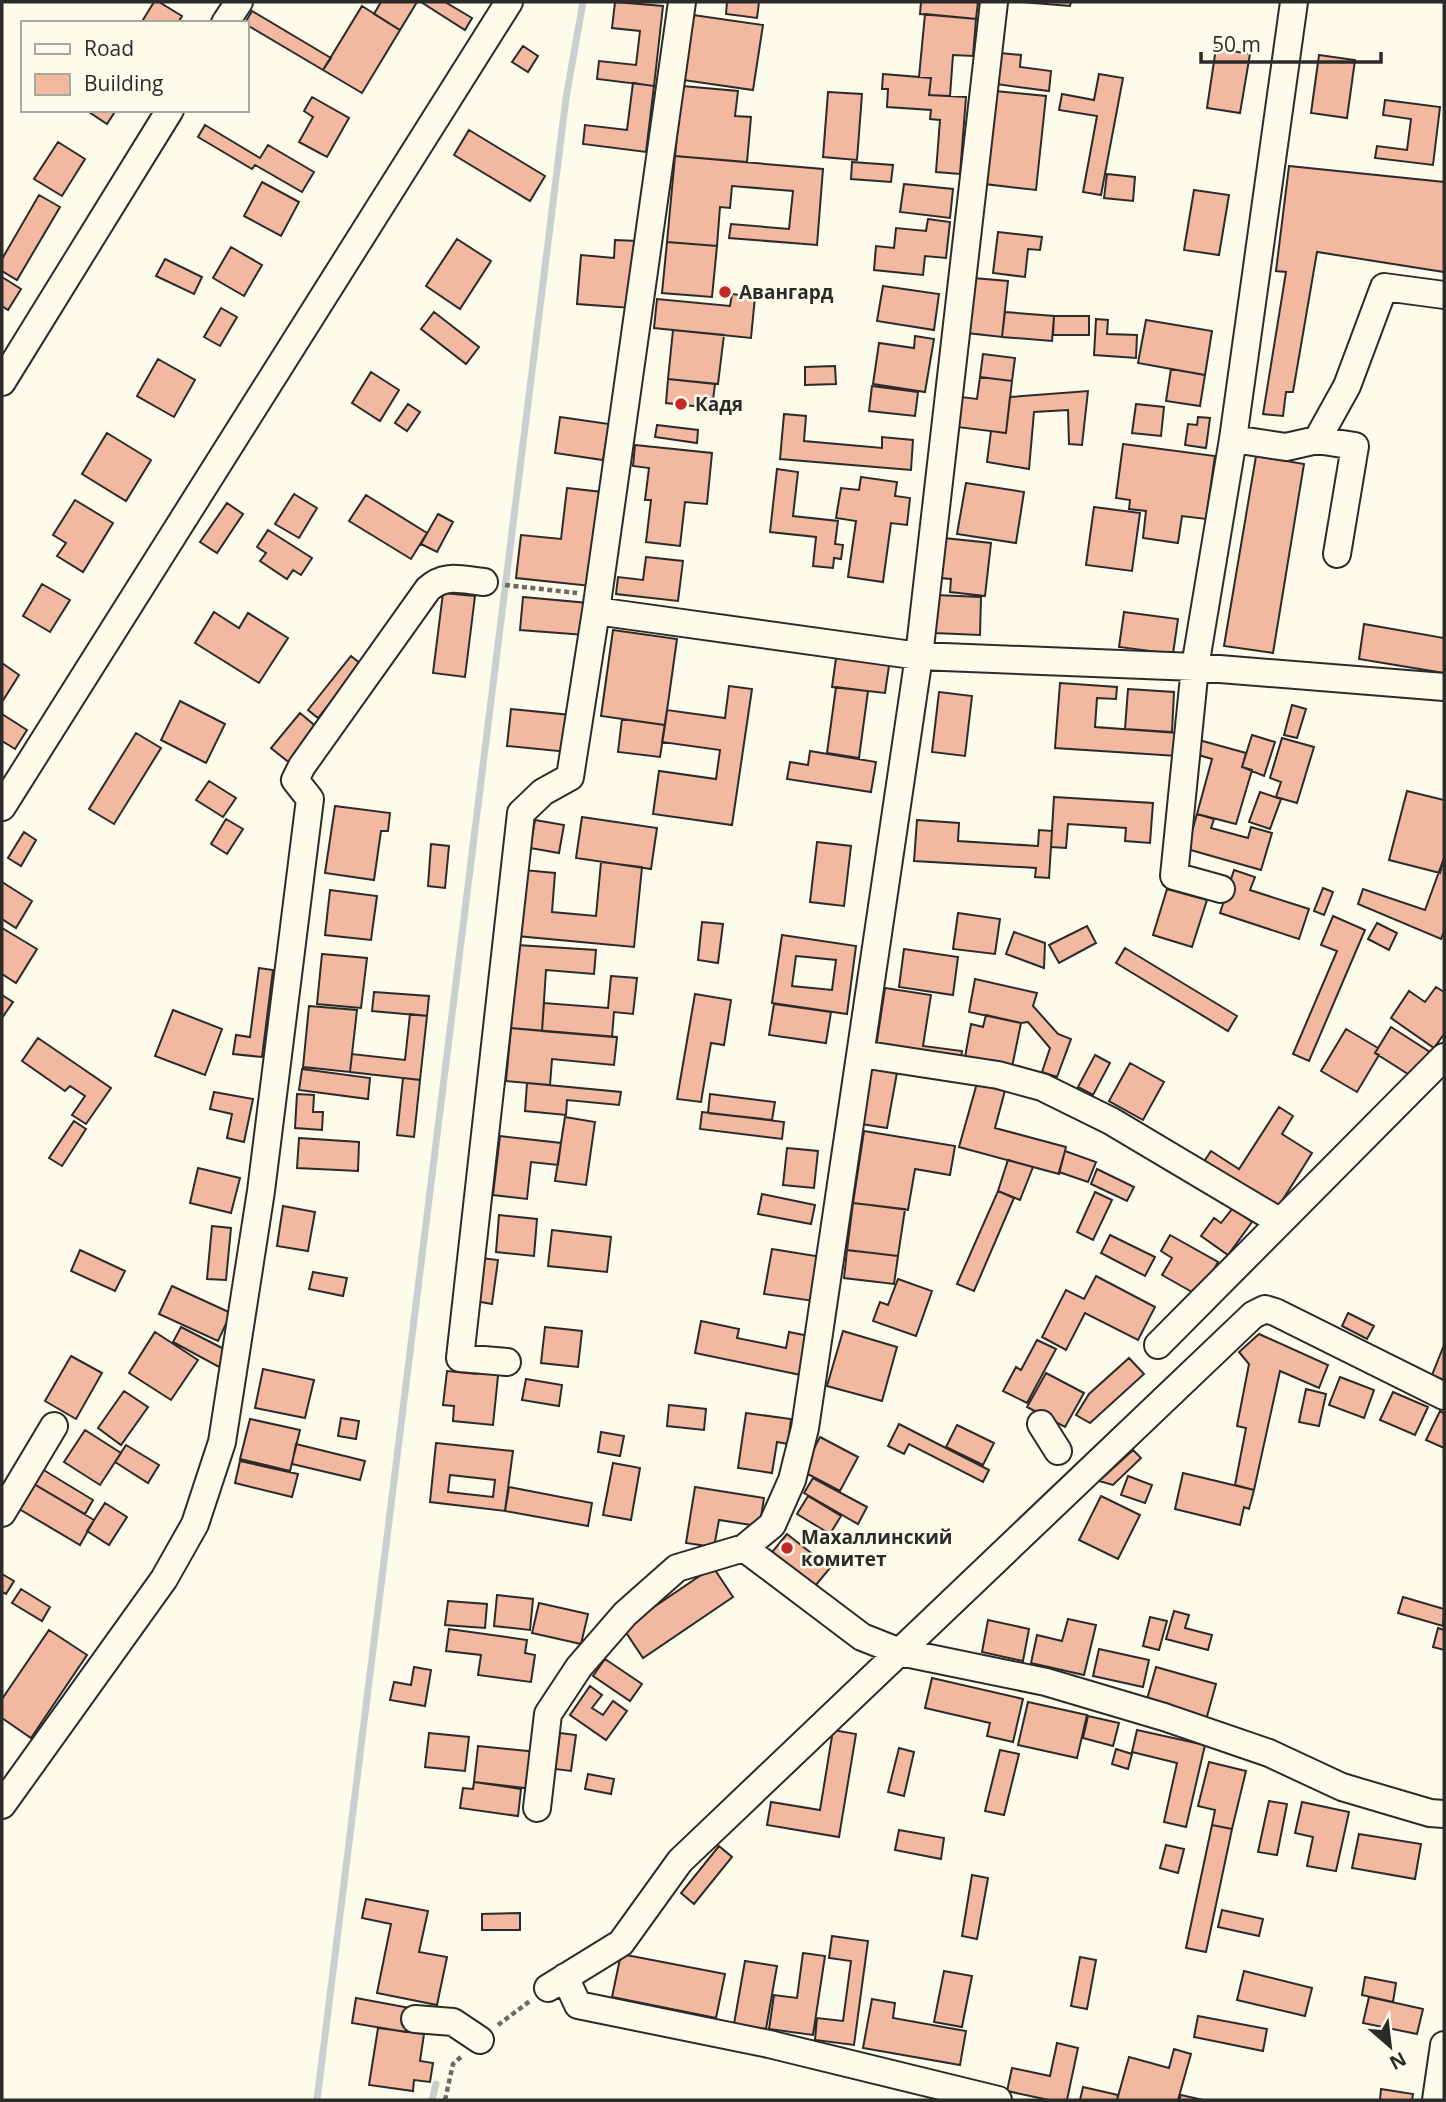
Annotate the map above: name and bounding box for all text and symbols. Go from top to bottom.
legend [21,21,248,112]
scale bar [1201,21,1381,65]
text: 50 m [1212,30,1261,58]
text: Road [84,34,134,62]
text: Building [84,69,163,97]
place label: Авангард [739,279,834,305]
marker: Авангард [717,284,733,300]
place label: Кадя [695,391,743,417]
marker: Кадя [673,396,689,412]
place label: Махаллинский комитет [801,1524,953,1572]
marker: Махаллинский комитет [779,1540,795,1556]
north arrow [1355,2011,1425,2081]
text: N [1385,2046,1411,2076]

